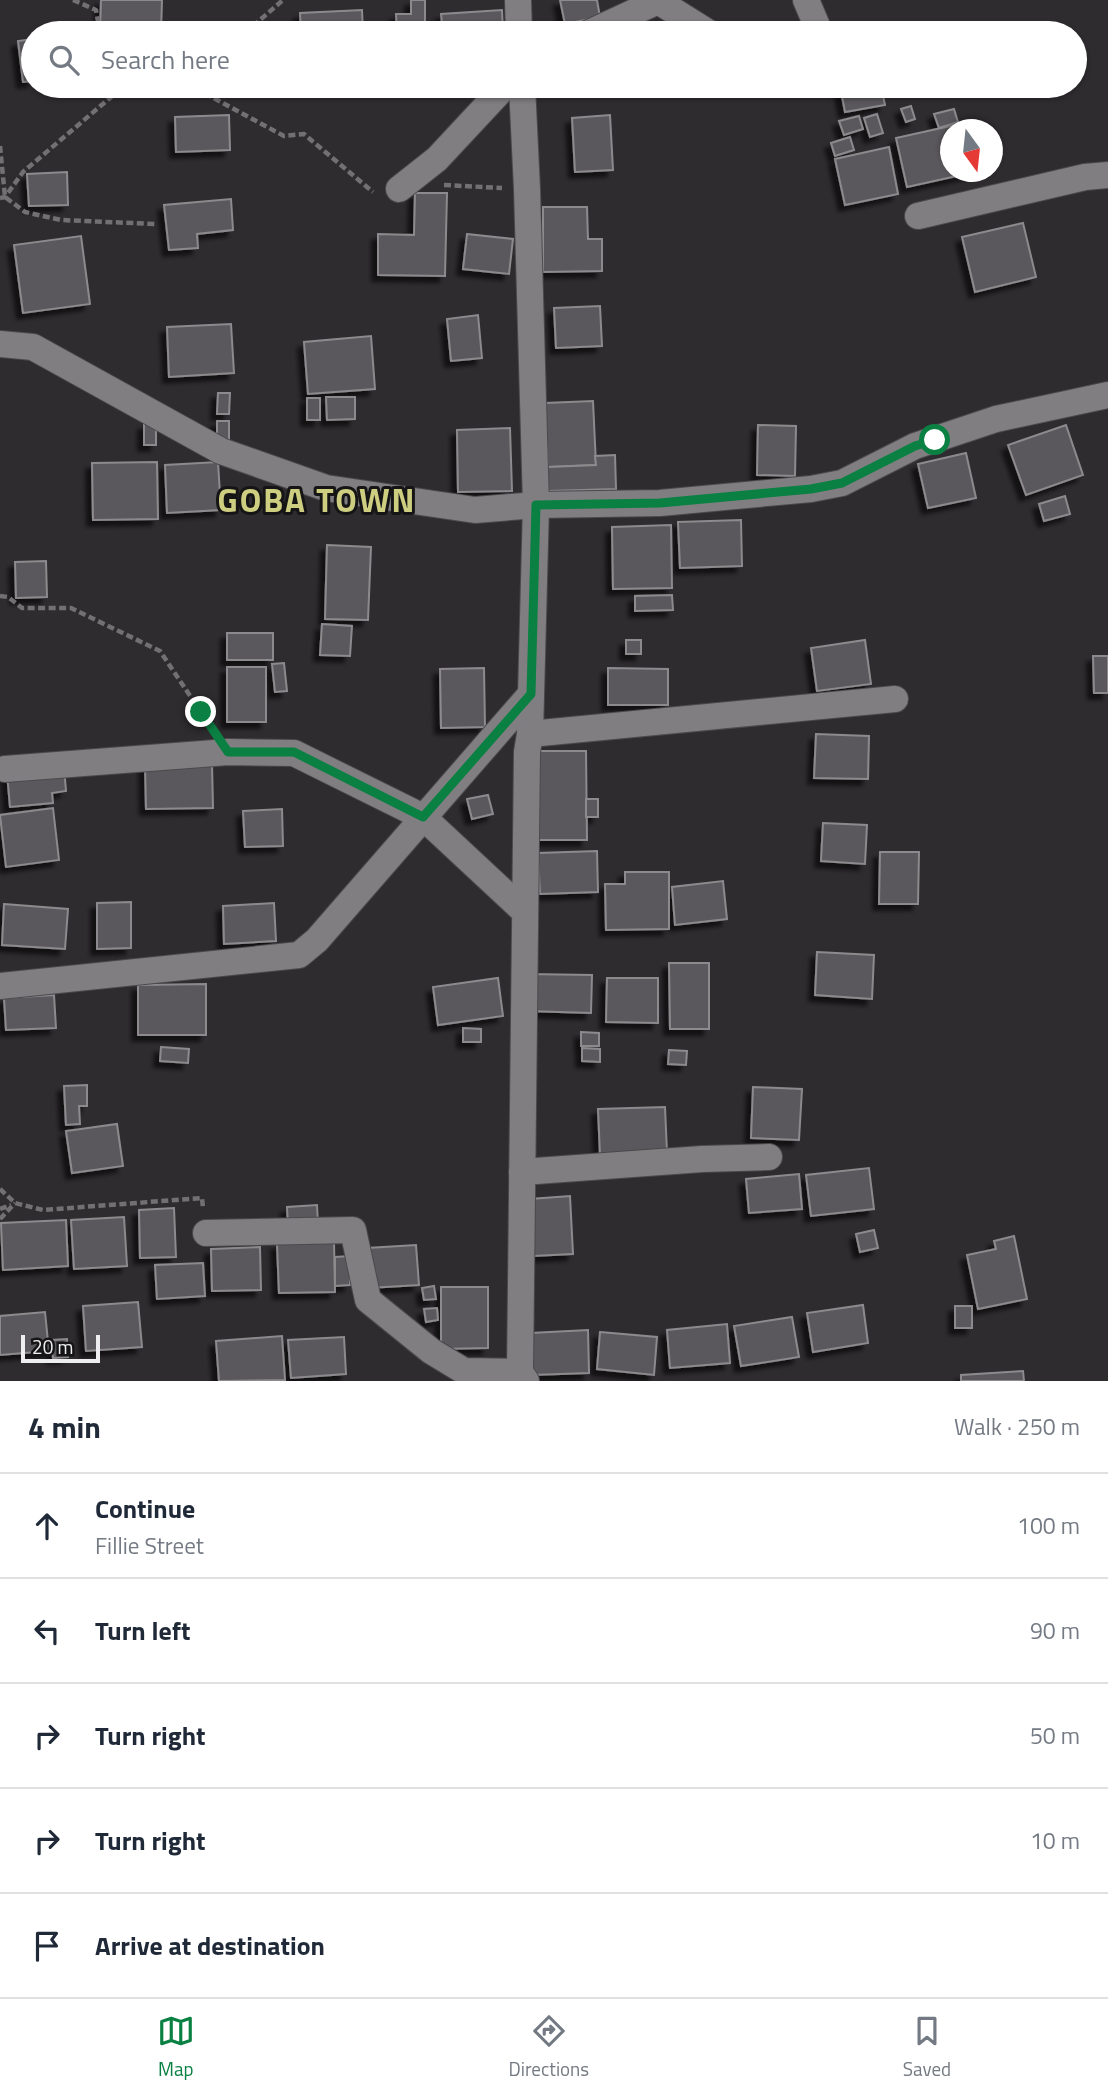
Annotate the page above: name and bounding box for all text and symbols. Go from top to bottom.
search box [21,21,1087,98]
text: Search here [101,40,230,79]
icon: search [45,41,83,79]
north arrow [940,119,1003,182]
route start [919,424,950,455]
district label: GOBA TOWN [218,475,416,525]
route end [185,696,216,727]
scale bar [21,1332,100,1364]
text: 20 m [32,1332,73,1361]
text: 4 min [28,1404,101,1450]
text: Walk · 250 m [954,1409,1080,1444]
text: Continue [95,1489,195,1528]
icon: ahead [28,1507,66,1545]
text: 100 m [1017,1508,1080,1543]
text: Fillie Street [95,1528,204,1563]
text: Turn left [95,1611,190,1650]
icon: left [28,1612,66,1650]
text: 90 m [1030,1613,1080,1648]
text: Turn right [95,1716,206,1755]
icon: right [28,1717,66,1755]
text: 50 m [1030,1718,1080,1753]
text: Turn right [95,1821,206,1860]
icon: right [28,1822,66,1860]
text: 10 m [1030,1823,1080,1858]
text: Arrive at destination [95,1926,325,1965]
icon: arrive [28,1927,66,1965]
tab: Map [157,2012,195,2083]
tab: Directions [509,2012,589,2083]
tab: Saved [903,2012,951,2083]

